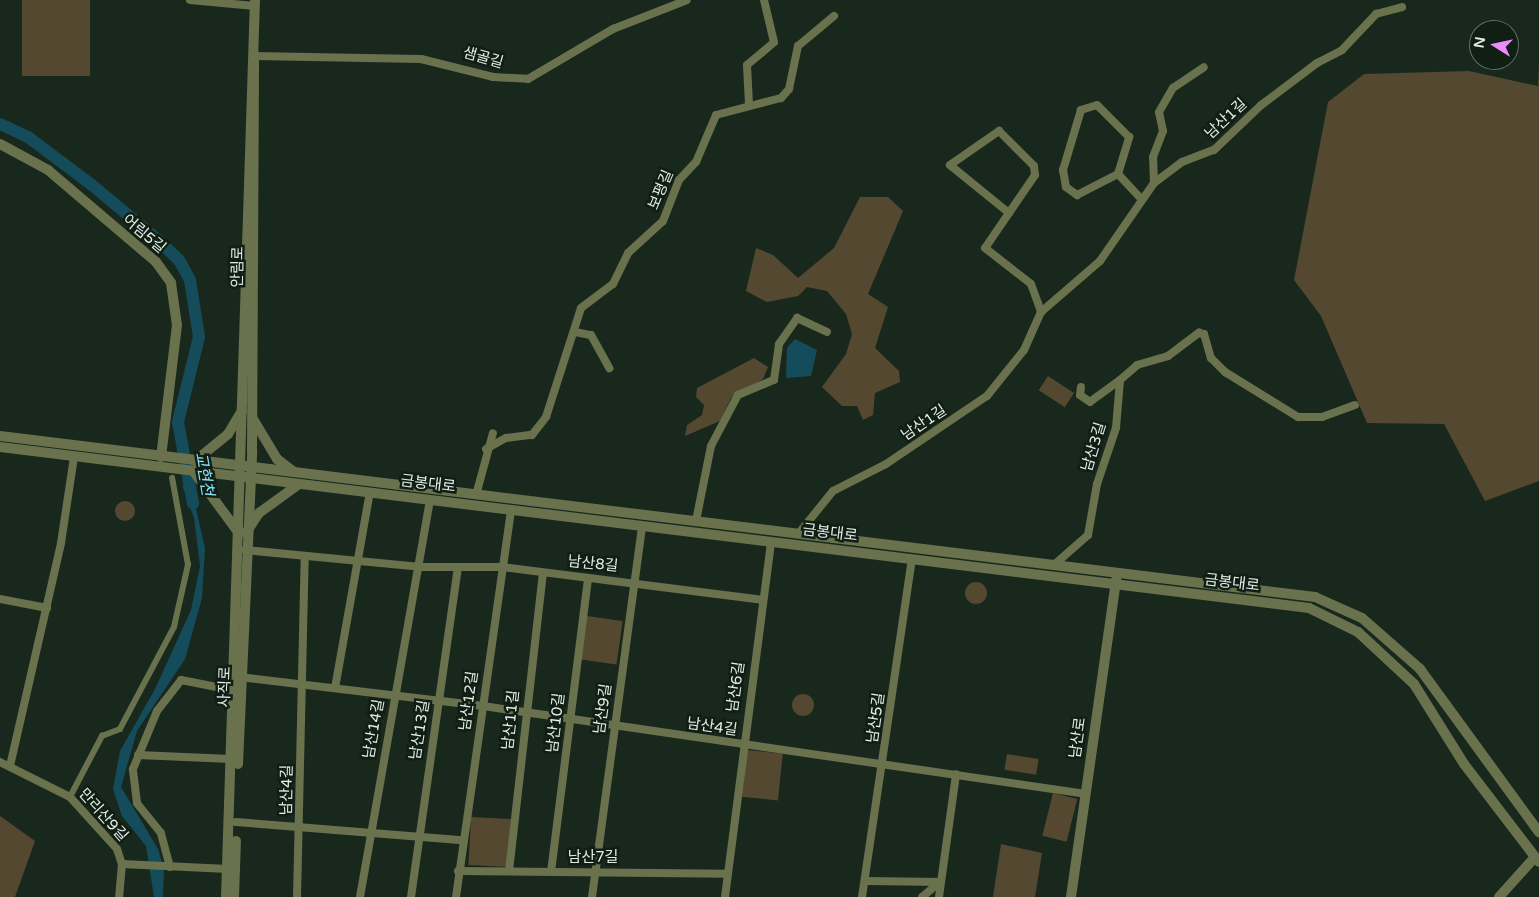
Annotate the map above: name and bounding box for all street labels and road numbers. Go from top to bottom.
street label: 샘골길 [461,44,505,72]
street label: 남산1길 [1201,95,1251,143]
street label: 보평길 [645,167,677,213]
street label: 어림5길 [119,211,169,257]
street label: 안림로 [229,246,247,288]
street label: 남산1길 [898,401,950,445]
street label: 남산3길 [1078,420,1110,474]
street label: 금봉대로 [400,472,456,496]
street label: 금봉대로 [802,521,858,545]
street label: 남산8길 [567,552,619,576]
street label: 금봉대로 [1204,571,1260,595]
street label: 남산6길 [724,661,748,713]
street label: 사직로 [215,666,235,708]
street label: 남산12길 [456,670,482,732]
street label: 남산9길 [591,683,615,735]
street label: 남산11길 [499,689,523,751]
street label: 남산10길 [543,692,569,754]
street label: 남산5길 [864,692,888,744]
street label: 남산14길 [360,698,388,760]
street label: 남산13길 [406,699,434,761]
street label: 남산4길 [686,715,738,739]
street label: 남산로 [1066,716,1090,760]
street label: 남산4길 [278,764,296,816]
street label: 만리산9길 [75,785,131,845]
street label: 남산7길 [568,849,618,867]

